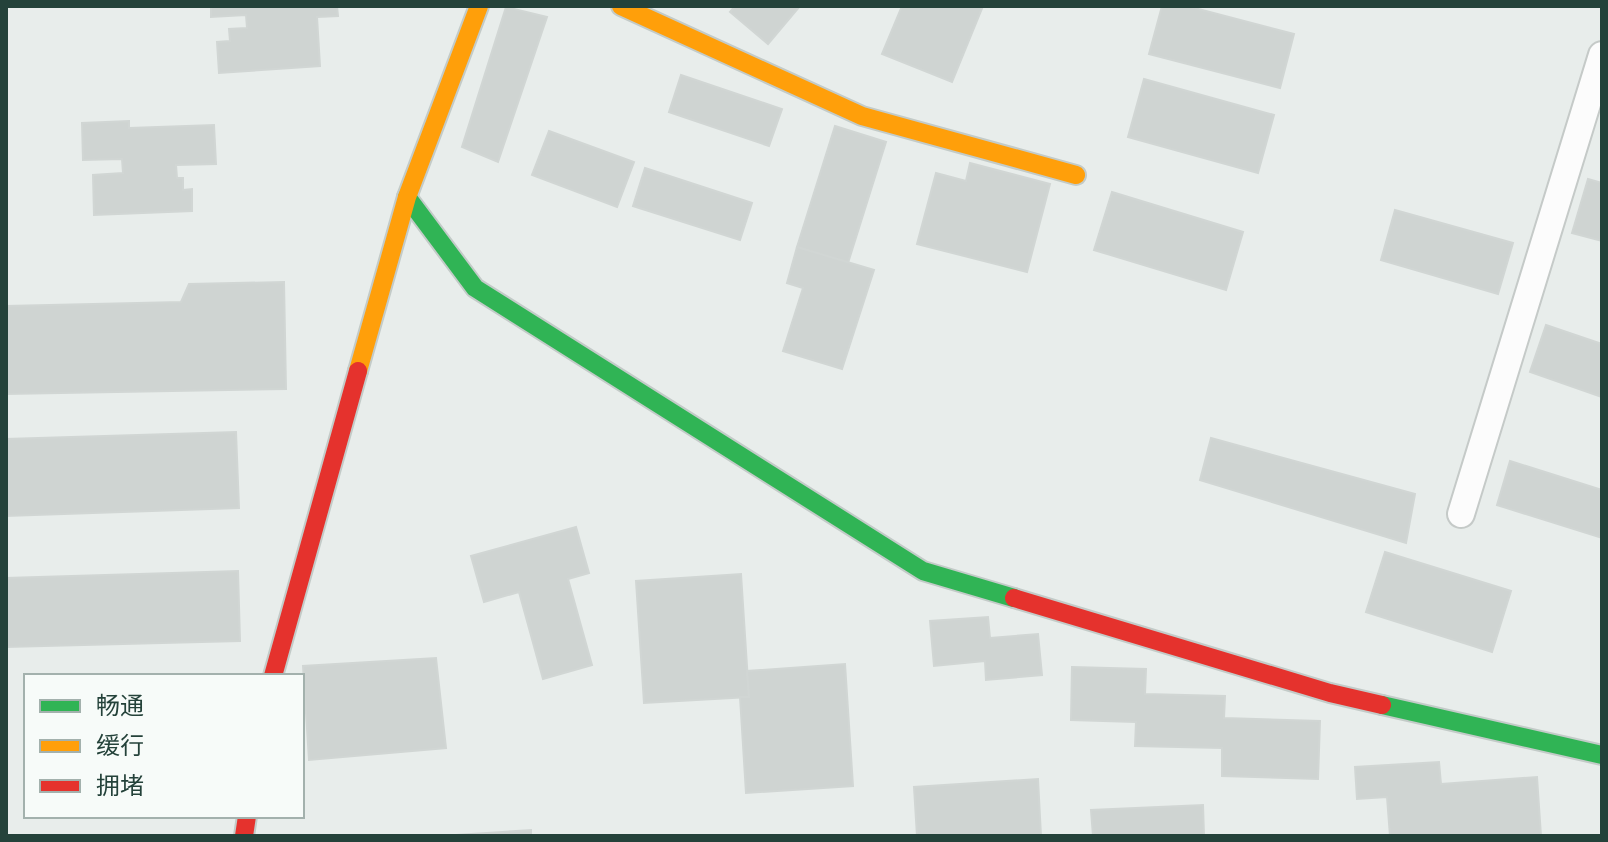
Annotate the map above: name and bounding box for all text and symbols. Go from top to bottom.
legend [24,674,304,818]
text: 畅通 [96,692,144,720]
text: 缓行 [96,732,144,760]
text: 拥堵 [96,772,144,800]

